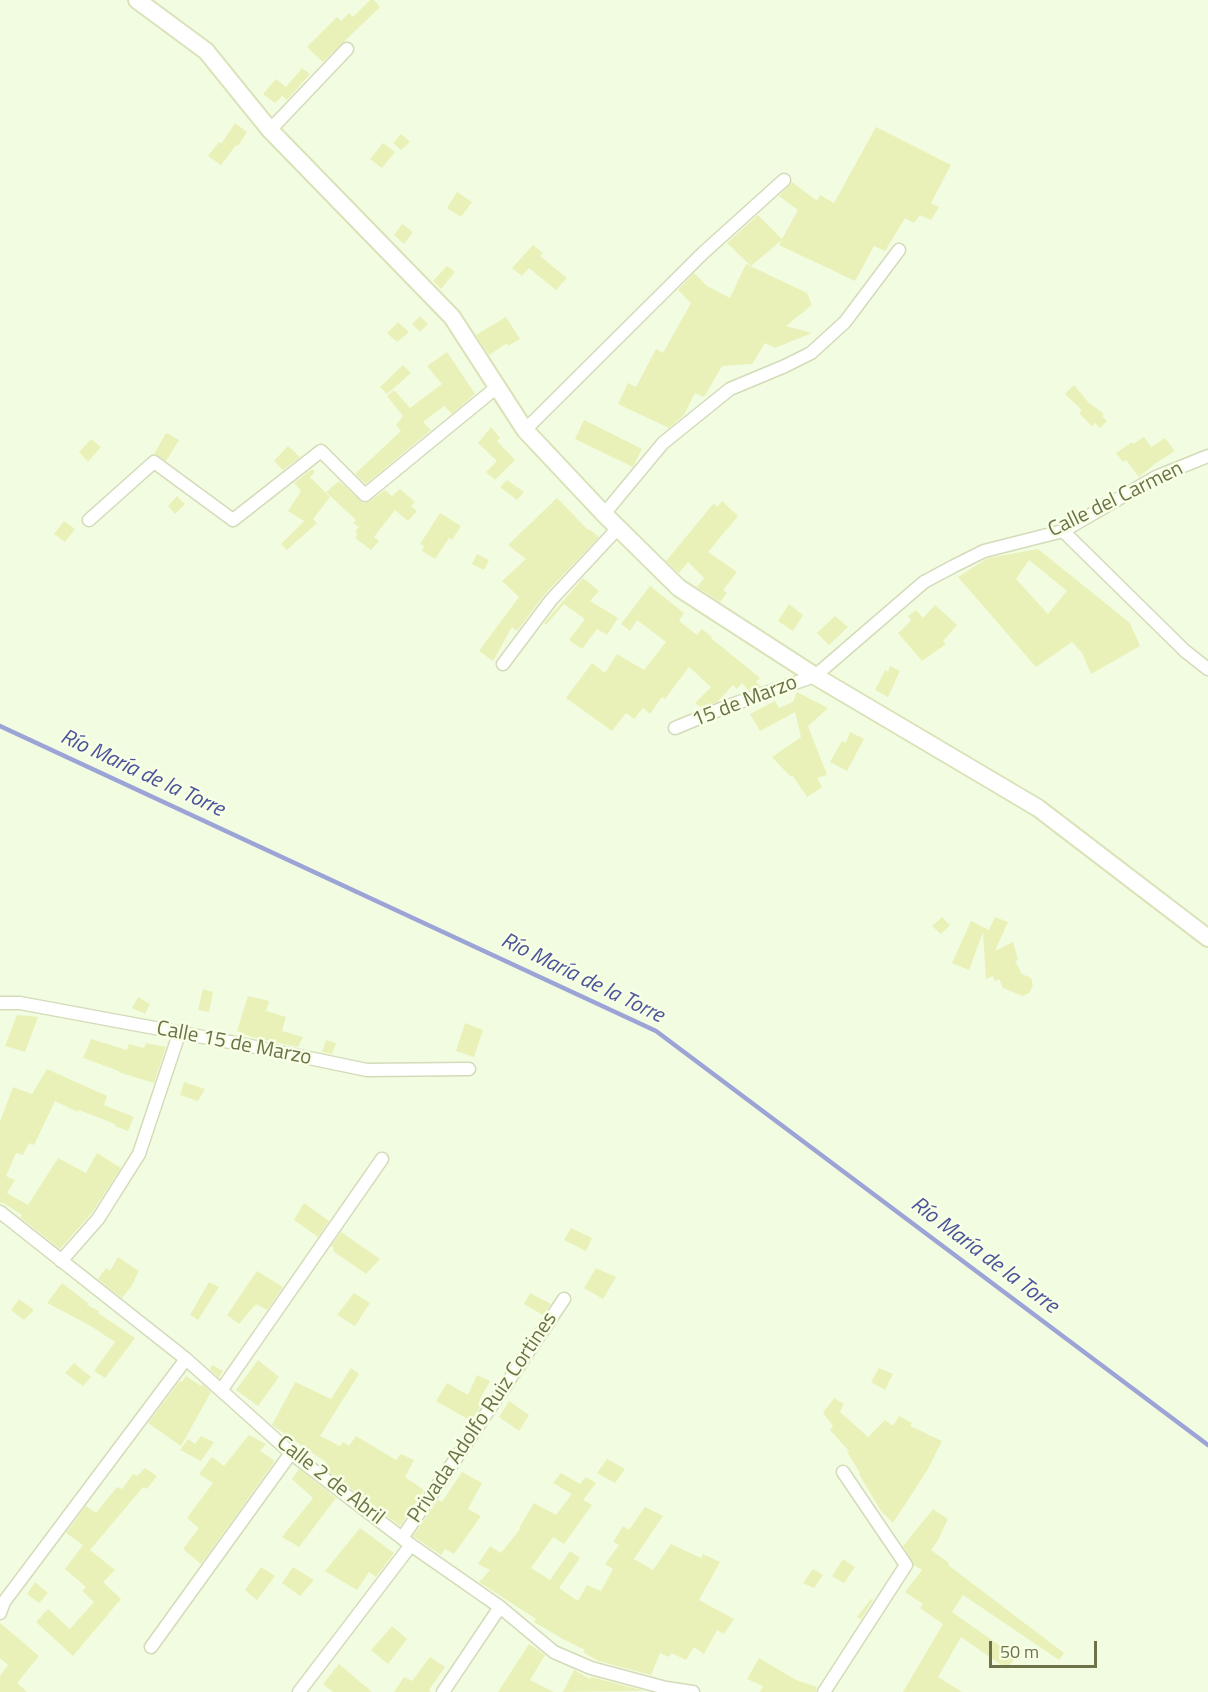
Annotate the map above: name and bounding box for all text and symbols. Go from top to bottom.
street label: Calle del Carmen [1045,457,1187,543]
street label: 15 de Marzo [689,670,801,734]
water label: Río María de la Torre [56,724,228,824]
water label: Río María de la Torre [496,928,668,1030]
street label: Calle 15 de Marzo [154,1017,314,1071]
water label: Río María de la Torre [905,1192,1063,1320]
street label: Privada Adolfo Ruiz Cortines [403,1308,563,1528]
street label: Calle 2 de Abril [271,1431,389,1531]
scale bar [992,1629,1100,1667]
text: 50 m [1000,1638,1039,1665]

